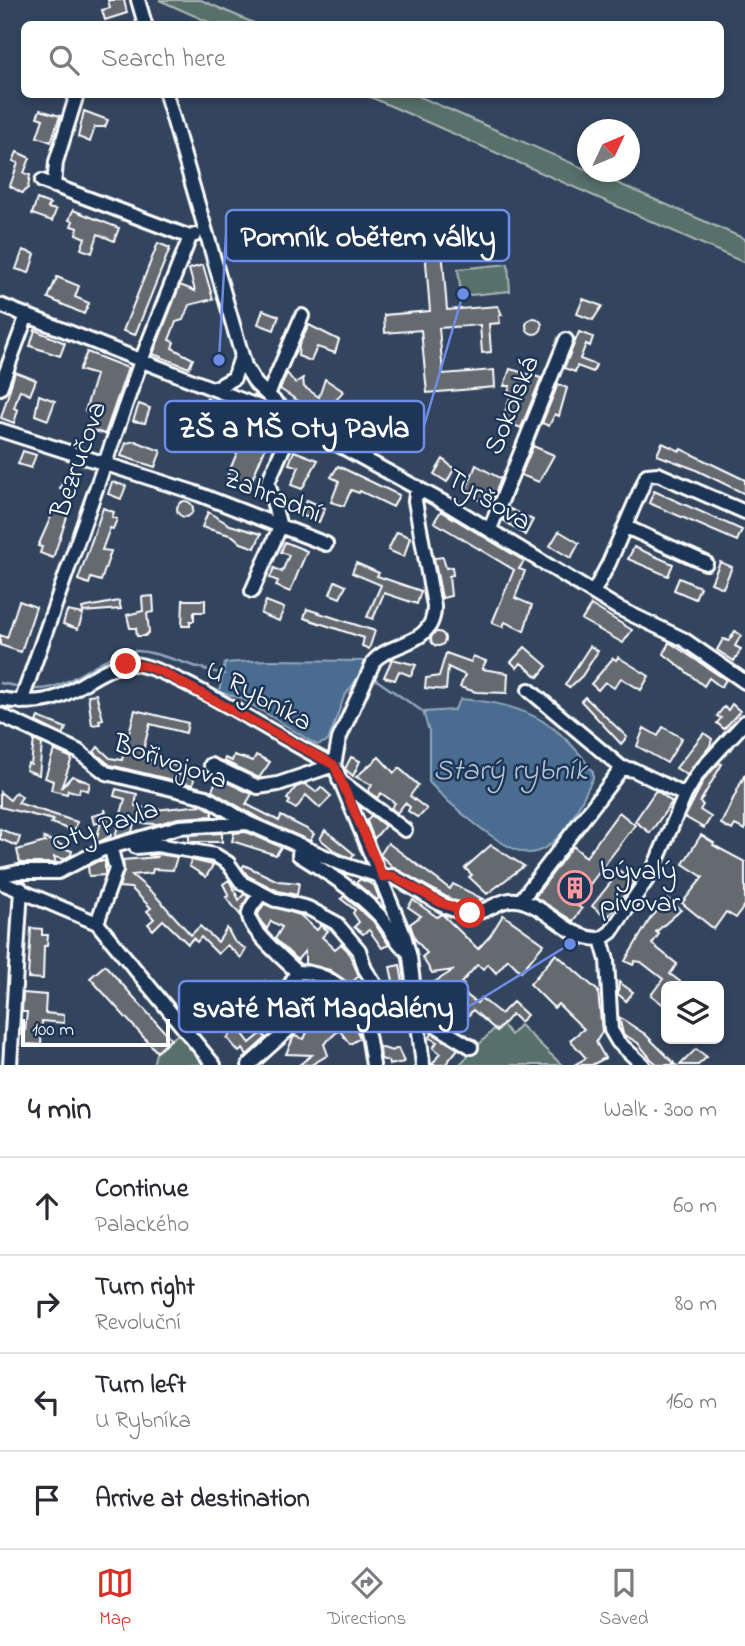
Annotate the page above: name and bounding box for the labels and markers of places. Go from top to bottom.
callout: Pomník obětem války [226,210,509,261]
callout: ZŠ a MŠ Oty Pavla [165,401,424,452]
place label: bývalý pivovar [600,852,681,925]
building icon: bývalý pivovar [556,869,594,907]
callout: svaté Maří Magdalény [179,981,468,1032]

